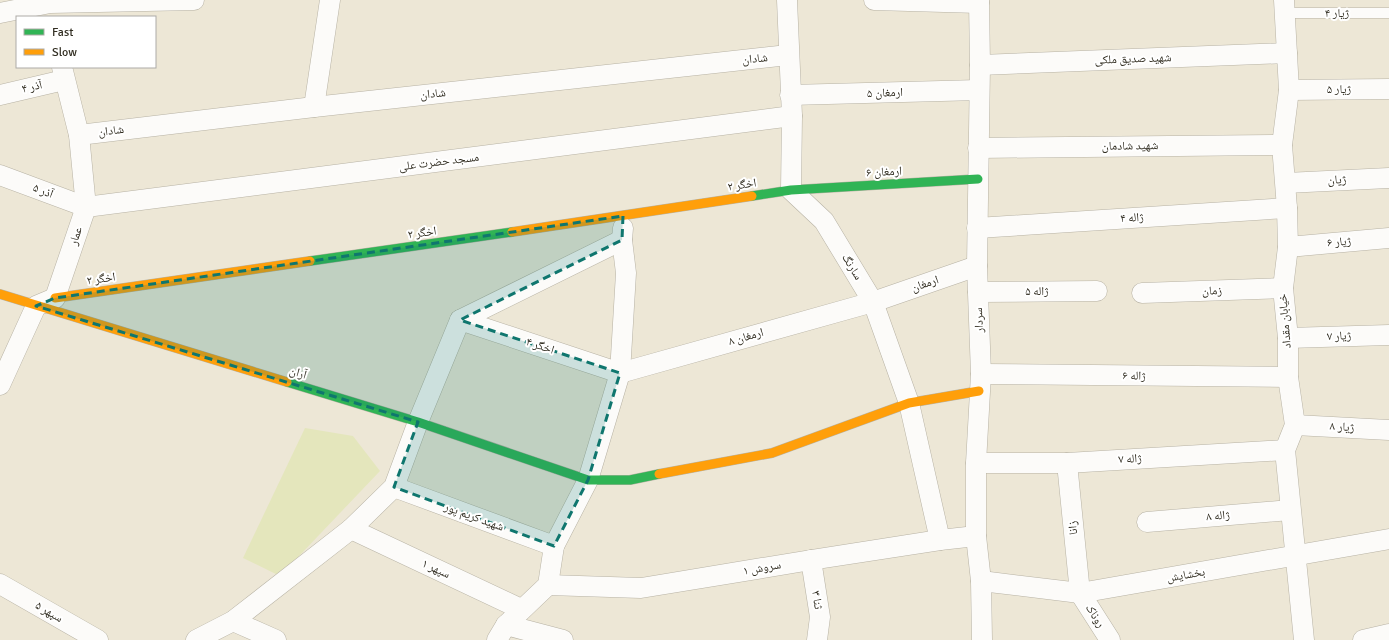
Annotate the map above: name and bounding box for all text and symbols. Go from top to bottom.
street label: ژیار ۴ [1325,6,1350,21]
legend [16,16,156,68]
text: Fast [52,25,73,40]
text: Slow [52,45,77,60]
street label: شادان [741,50,769,68]
street label: شهید صدیق ملکی [1094,50,1172,68]
street label: آذر ۴ [20,77,45,97]
street label: ژیار ۵ [1327,82,1352,97]
street label: شادان [419,85,447,103]
street label: ارمغان ۵ [867,85,903,101]
street label: شادان [97,122,125,140]
street label: شهید شادمان [1102,138,1159,154]
street label: مسجد حضرت علی [398,150,480,174]
street label: ارمغان ۶ [866,164,903,180]
street label: ژیان [1327,172,1347,188]
street label: اخگر ۲ [727,175,758,195]
street label: آذر ۵ [31,180,56,202]
street label: ژاله ۴ [1120,210,1145,226]
street label: اخگر ۲ [407,224,437,242]
street label: عمار [66,225,86,248]
street label: ژیار ۶ [1326,233,1352,251]
street label: سارنگ [838,251,866,283]
street label: اخگر ۲ [86,270,116,288]
street label: ارمغان [909,272,941,296]
street label: زمان [1202,283,1223,299]
street label: ژاله ۵ [1025,284,1049,299]
street label: خیابان مقداد [1275,293,1295,349]
street label: سردار [971,307,987,334]
street label: ارمغان ۸ [727,325,766,349]
street label: ژیار ۷ [1327,328,1352,344]
street label: اخگر ۴ [524,334,556,358]
street label: آران [287,363,309,383]
street label: ژاله ۶ [1122,368,1146,384]
street label: ژیار ۸ [1329,419,1355,435]
street label: ژاله ۷ [1118,451,1142,467]
street label: شهید کریم پور [441,499,506,535]
street label: ژاله ۸ [1206,507,1231,524]
street label: زانا [1065,520,1081,536]
street label: سپهر ۱ [419,556,453,582]
street label: سروش ۱ [742,557,782,579]
street label: بخشایش [1166,564,1206,586]
street label: ثنا ۳ [808,590,826,611]
street label: سپهر ۵ [32,598,66,626]
street label: روناک [1082,601,1108,631]

